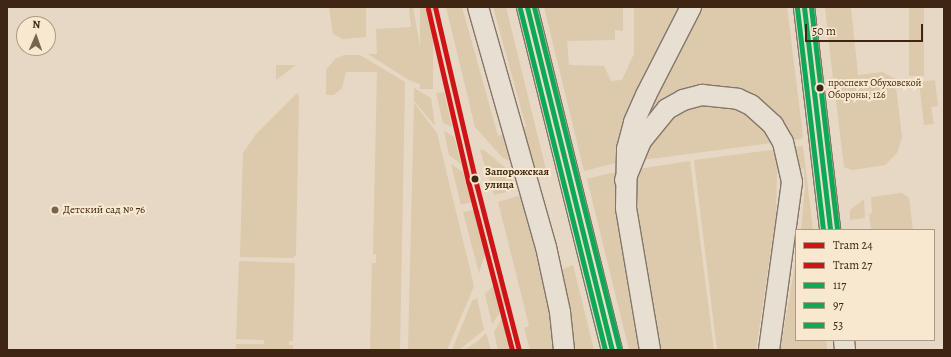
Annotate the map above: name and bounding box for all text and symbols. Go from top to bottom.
north arrow [16,16,56,56]
scale bar [807,16,925,42]
text: N [32,17,41,32]
text: 50 m [812,23,836,39]
place label: проспект Обуховской Обороны, 126 [828,76,921,100]
marker: проспект Обуховской Обороны, 126 [815,83,825,93]
place label: Запорожская улица [485,166,549,192]
marker: Запорожская улица [468,172,482,186]
place label: Детский сад № 76 [63,203,145,217]
marker: Детский сад № 76 [50,205,60,215]
legend [795,229,935,341]
text: Tram 24 [833,237,873,253]
text: Tram 27 [833,257,872,273]
text: 117 [833,277,846,293]
text: 97 [833,297,844,313]
text: 53 [833,317,843,333]

